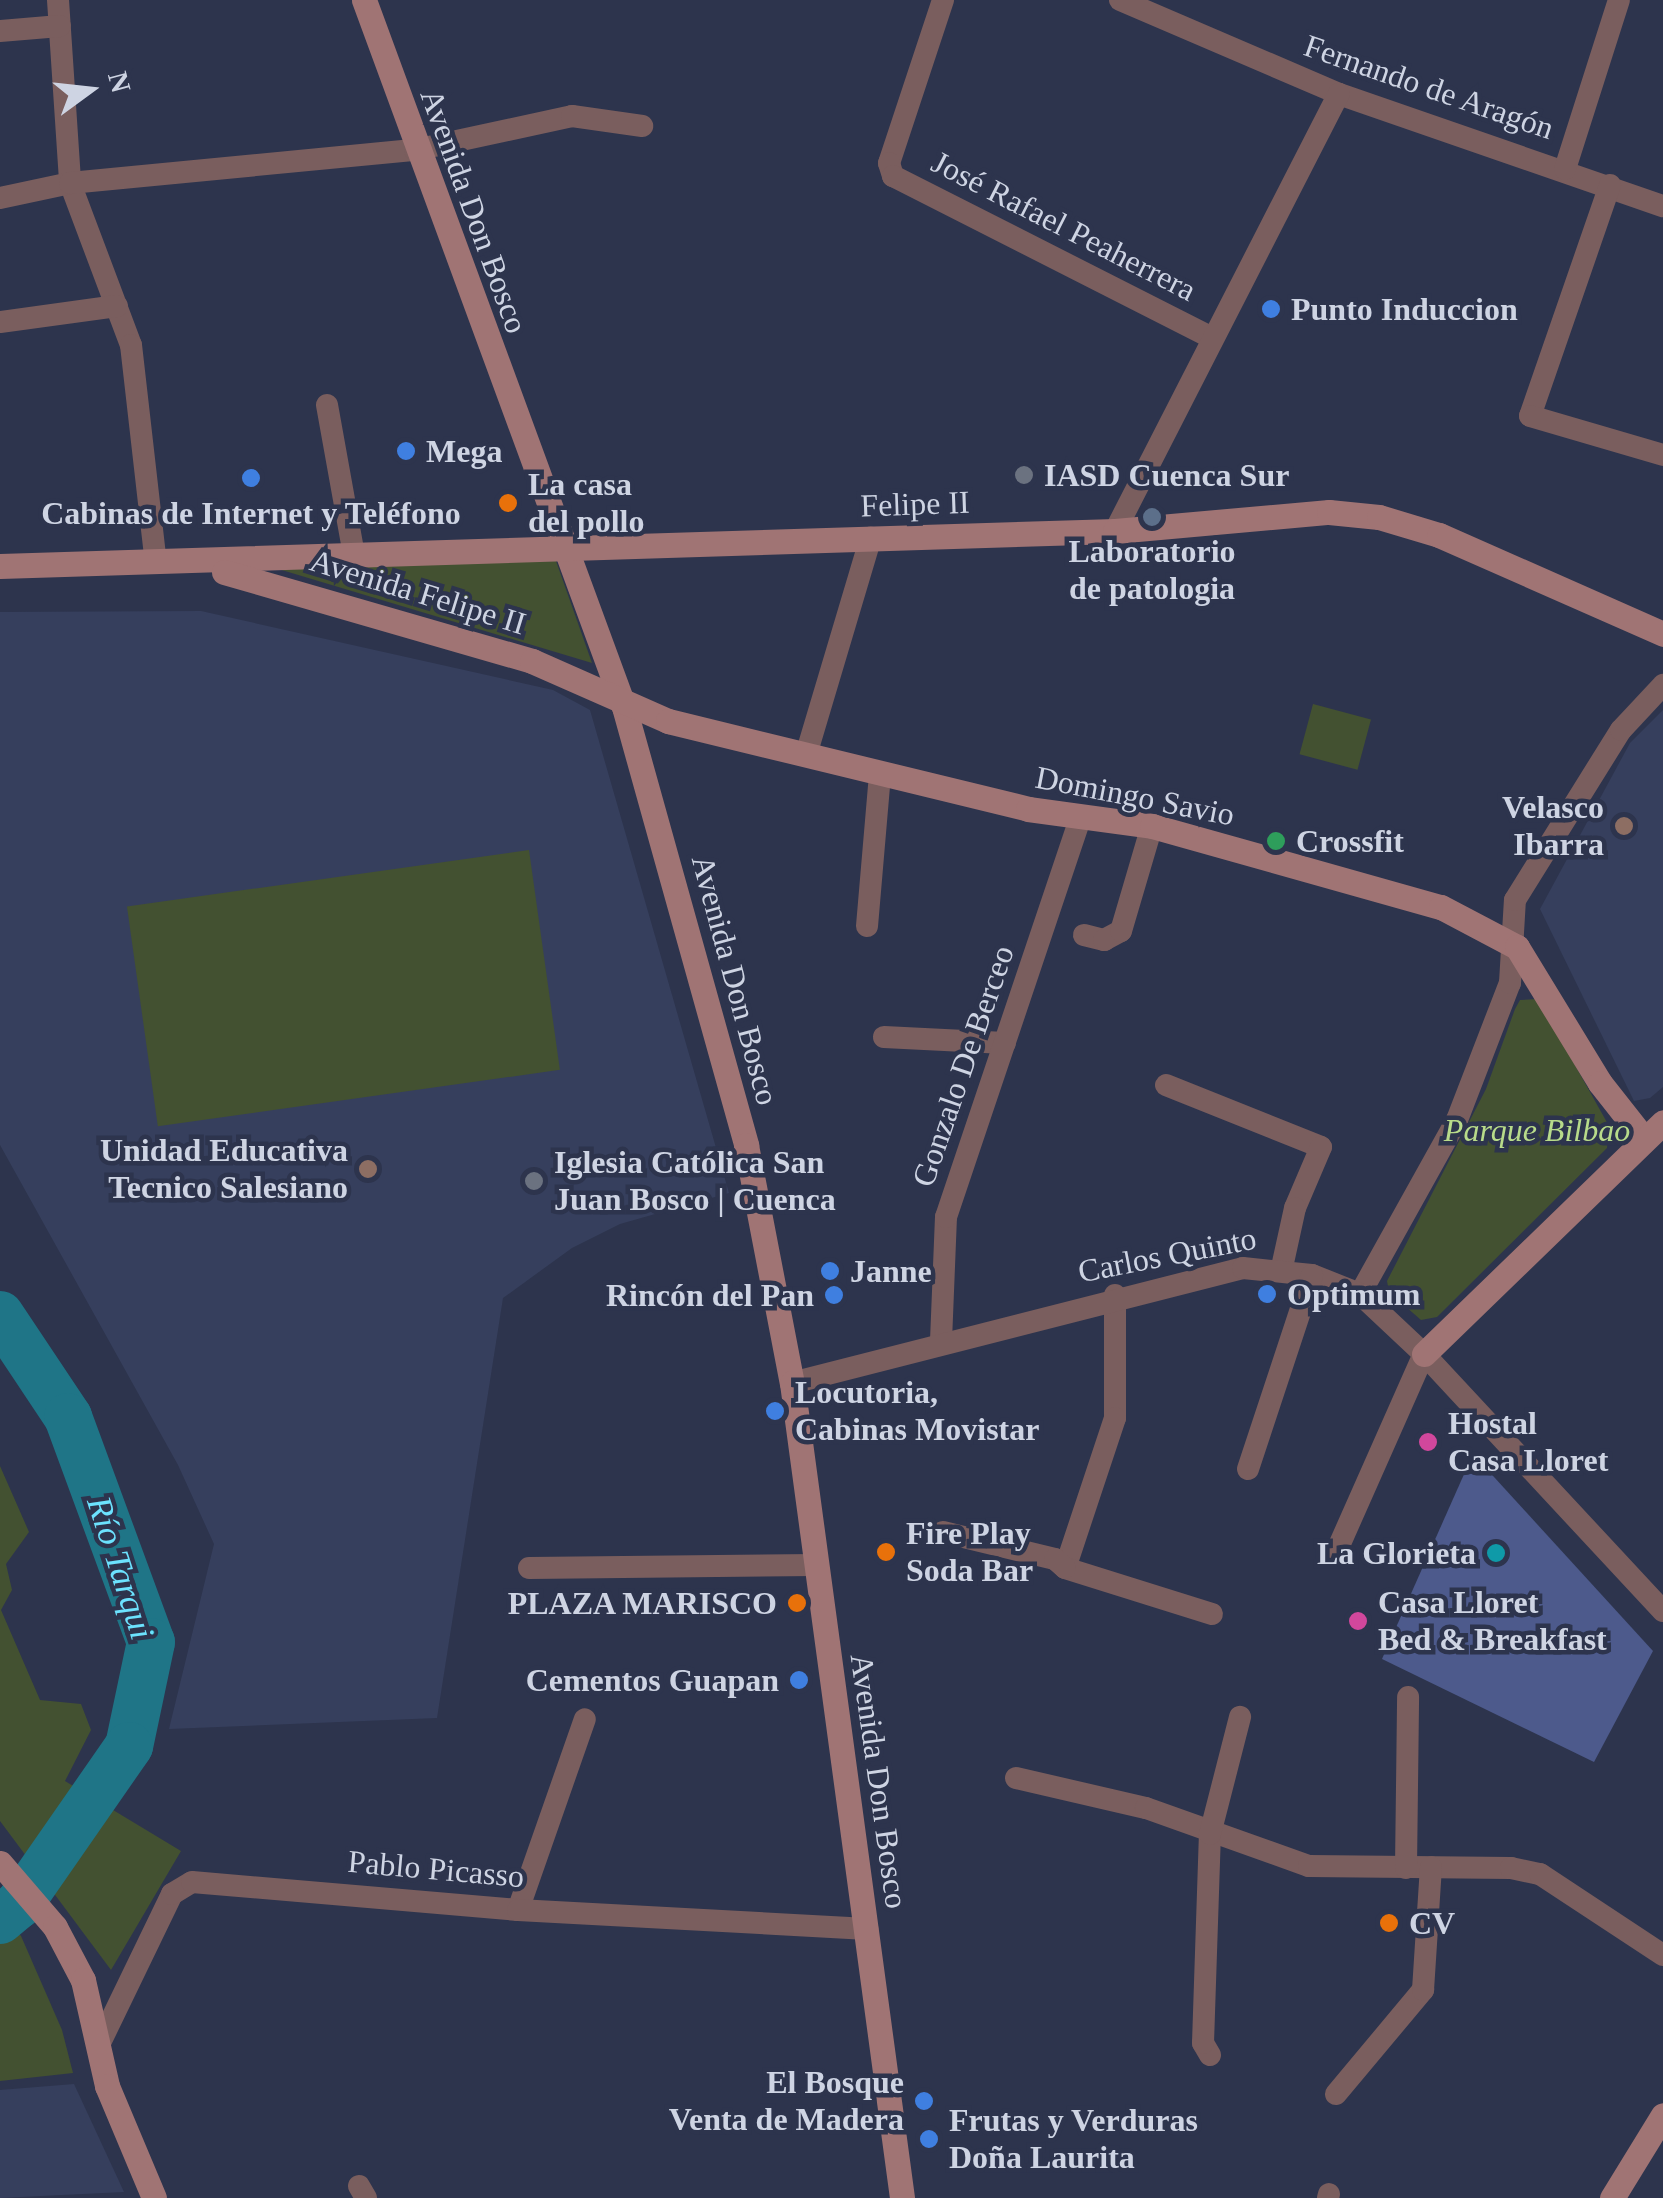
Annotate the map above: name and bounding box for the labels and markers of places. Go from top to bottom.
place label: Punto Induccion [1291,290,1518,328]
marker: Punto Induccion [1260,298,1282,320]
place label: Mega [426,432,502,470]
marker: Mega [395,440,417,462]
place label: IASD Cuenca Sur [1044,456,1289,494]
marker: IASD Cuenca Sur [1013,464,1035,486]
place label: La casa del pollo [528,466,644,541]
marker: Cabinas de Internet y Teléfono [240,467,262,489]
marker: La casa del pollo [497,492,519,514]
place label: Cabinas de Internet y Teléfono [41,494,461,532]
marker: Laboratorio de patologia [1141,506,1163,528]
place label: Laboratorio de patologia [1068,533,1236,608]
place label: Velasco Ibarra [1502,789,1604,864]
marker: Velasco Ibarra [1613,815,1635,837]
place label: Crossfit [1296,822,1404,860]
marker: Crossfit [1265,830,1287,852]
place label: Unidad Educativa Tecnico Salesiano [100,1132,348,1207]
place label: Iglesia Católica San Juan Bosco | Cuenca [554,1144,836,1219]
marker: Unidad Educativa Tecnico Salesiano [357,1158,379,1180]
marker: Iglesia Católica San Juan Bosco | Cuenca [523,1170,545,1192]
place label: Janne [850,1252,932,1290]
marker: Janne [819,1260,841,1282]
place label: Optimum [1287,1275,1420,1313]
place label: Rincón del Pan [606,1276,814,1314]
marker: Optimum [1256,1283,1278,1305]
marker: Rincón del Pan [823,1284,845,1306]
place label: Locutoria, Cabinas Movistar [795,1374,1039,1449]
marker: Locutoria, Cabinas Movistar [764,1400,786,1422]
place label: Hostal Casa Lloret [1448,1405,1608,1480]
marker: Hostal Casa Lloret [1417,1431,1439,1453]
place label: Fire Play Soda Bar [906,1515,1033,1590]
place label: La Glorieta [1317,1534,1476,1572]
marker: Fire Play Soda Bar [875,1541,897,1563]
marker: La Glorieta [1485,1542,1507,1564]
place label: PLAZA MARISCO [506,1584,777,1622]
place label: Casa Lloret Bed & Breakfast [1378,1584,1607,1659]
marker: PLAZA MARISCO [786,1592,808,1614]
marker: Casa Lloret Bed & Breakfast [1347,1610,1369,1632]
place label: Cementos Guapan [526,1661,779,1699]
marker: Cementos Guapan [788,1669,810,1691]
place label: CV [1409,1904,1455,1942]
marker: CV [1378,1912,1400,1934]
place label: El Bosque Venta de Madera [669,2064,904,2139]
marker: El Bosque Venta de Madera [913,2090,935,2112]
place label: Frutas y Verduras Doña Laurita [949,2102,1198,2177]
marker: Frutas y Verduras Doña Laurita [918,2128,940,2150]

